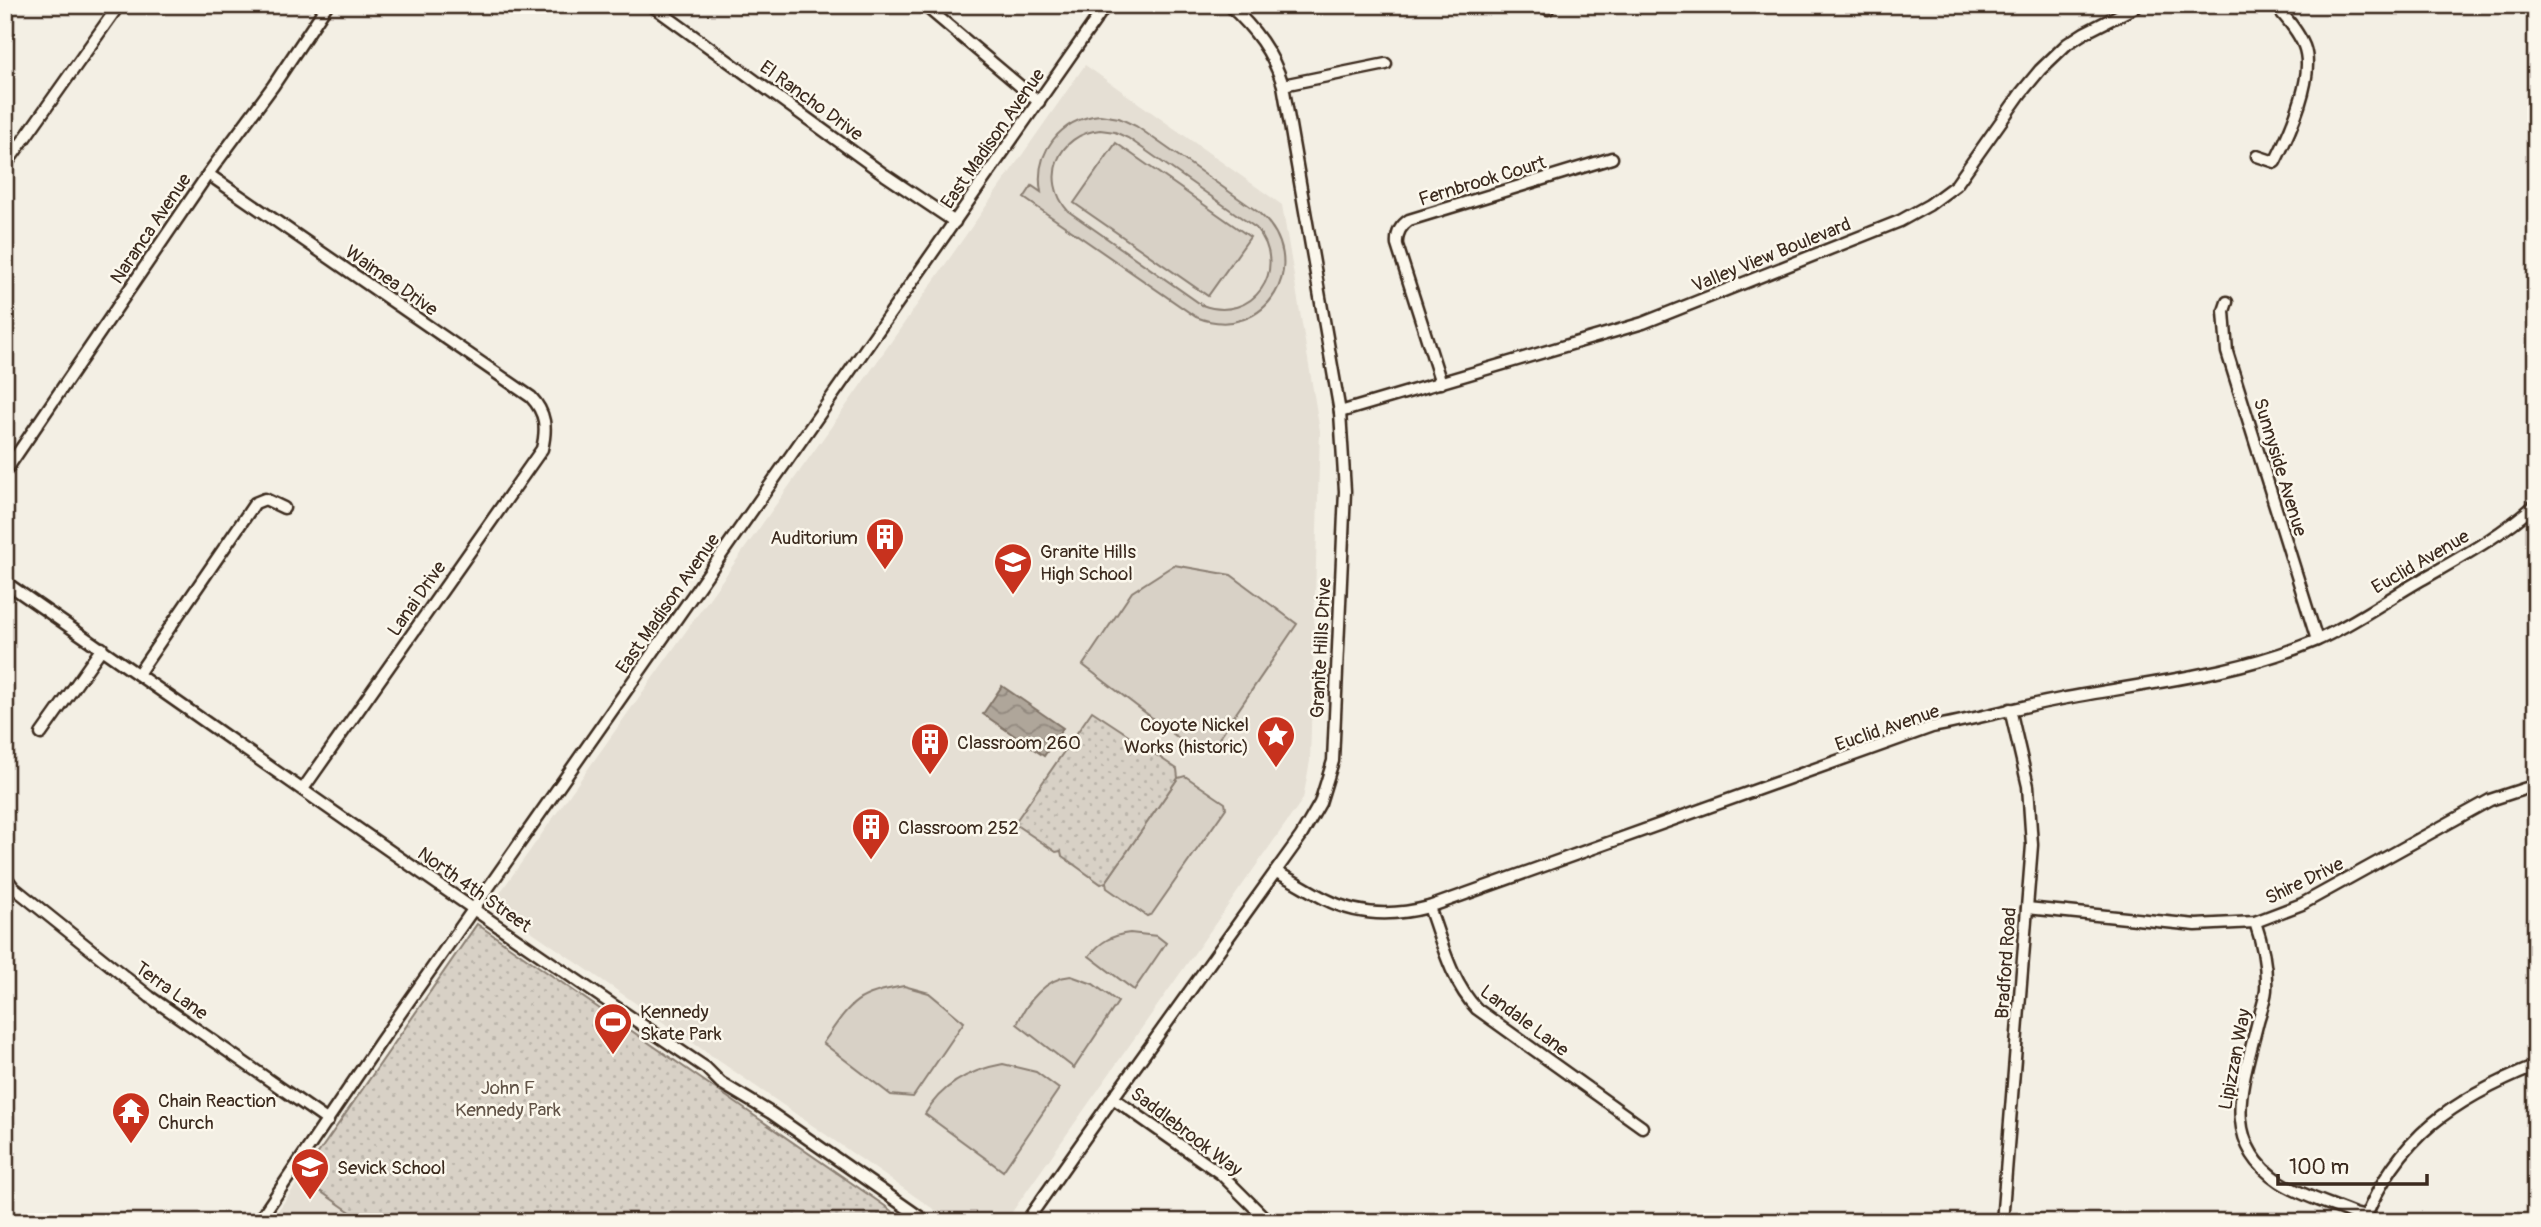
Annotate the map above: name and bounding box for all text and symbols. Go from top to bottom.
street label: El Rancho Drive [755,55,868,147]
street label: East Madison Avenue [935,63,1051,213]
street label: Fernbrook Court [1416,150,1549,212]
street label: Naranca Avenue [105,168,197,289]
street label: Valley View Boulevard [1688,212,1854,298]
street label: Waimea Drive [340,240,443,322]
street label: Sunnyside Avenue [2248,395,2313,540]
building icon: Auditorium [864,516,906,571]
street label: Euclid Avenue [2367,524,2474,599]
place label: Auditorium [770,526,858,550]
street label: East Madison Avenue [610,528,726,678]
place label: Granite Hills High School [1040,540,1136,586]
school or university icon: Granite Hills High School [992,541,1034,596]
street label: Lanai Drive [382,556,452,641]
street label: Granite Hills Drive [1305,577,1337,719]
street label: Euclid Avenue [1832,699,1943,757]
place label: Coyote Nickel Works (historic) [1124,713,1249,759]
place icon: Coyote Nickel Works (historic) [1255,714,1297,769]
building icon: Classroom 260 [909,721,951,776]
place label: Classroom 260 [957,731,1081,755]
building icon: Classroom 252 [850,806,892,861]
place label: Classroom 252 [898,816,1019,840]
street label: North 4th Street [413,842,536,938]
street label: Shire Drive [2261,851,2348,910]
street label: Bradford Road [1990,907,2022,1020]
street label: Terra Lane [130,956,213,1026]
street label: Landale Lane [1475,980,1574,1062]
place label: Kennedy Skate Park [640,1000,722,1046]
sports icon: Kennedy Skate Park [592,1001,634,1056]
street label: Lipizzan Way [2213,1007,2257,1112]
park label: John F Kennedy Park [455,1076,561,1122]
street label: Saddlebrook Way [1126,1082,1247,1182]
place label: Chain Reaction Church [158,1089,276,1135]
temple icon: Chain Reaction Church [110,1090,152,1145]
scale bar [2278,1143,2427,1187]
school or university icon: Sevick School [289,1146,331,1201]
text: 100 m [2289,1154,2349,1181]
place label: Sevick School [337,1156,446,1180]

